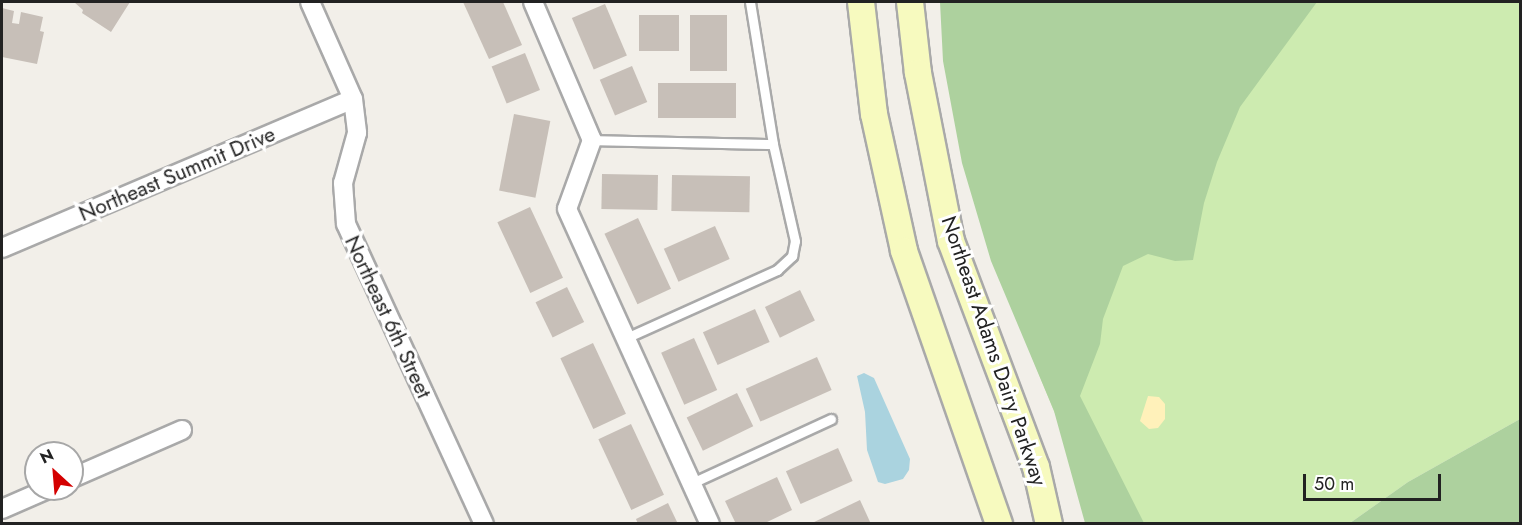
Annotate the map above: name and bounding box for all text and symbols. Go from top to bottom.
street label: Northeast Summit Drive [75,121,279,227]
street label: Northeast Adams Dairy Parkway [936,213,1052,489]
street label: Northeast 6th Street [339,232,437,402]
north arrow [24,441,84,501]
text: N [36,443,58,469]
scale bar [1306,462,1444,500]
text: 50 m [1314,471,1354,497]

